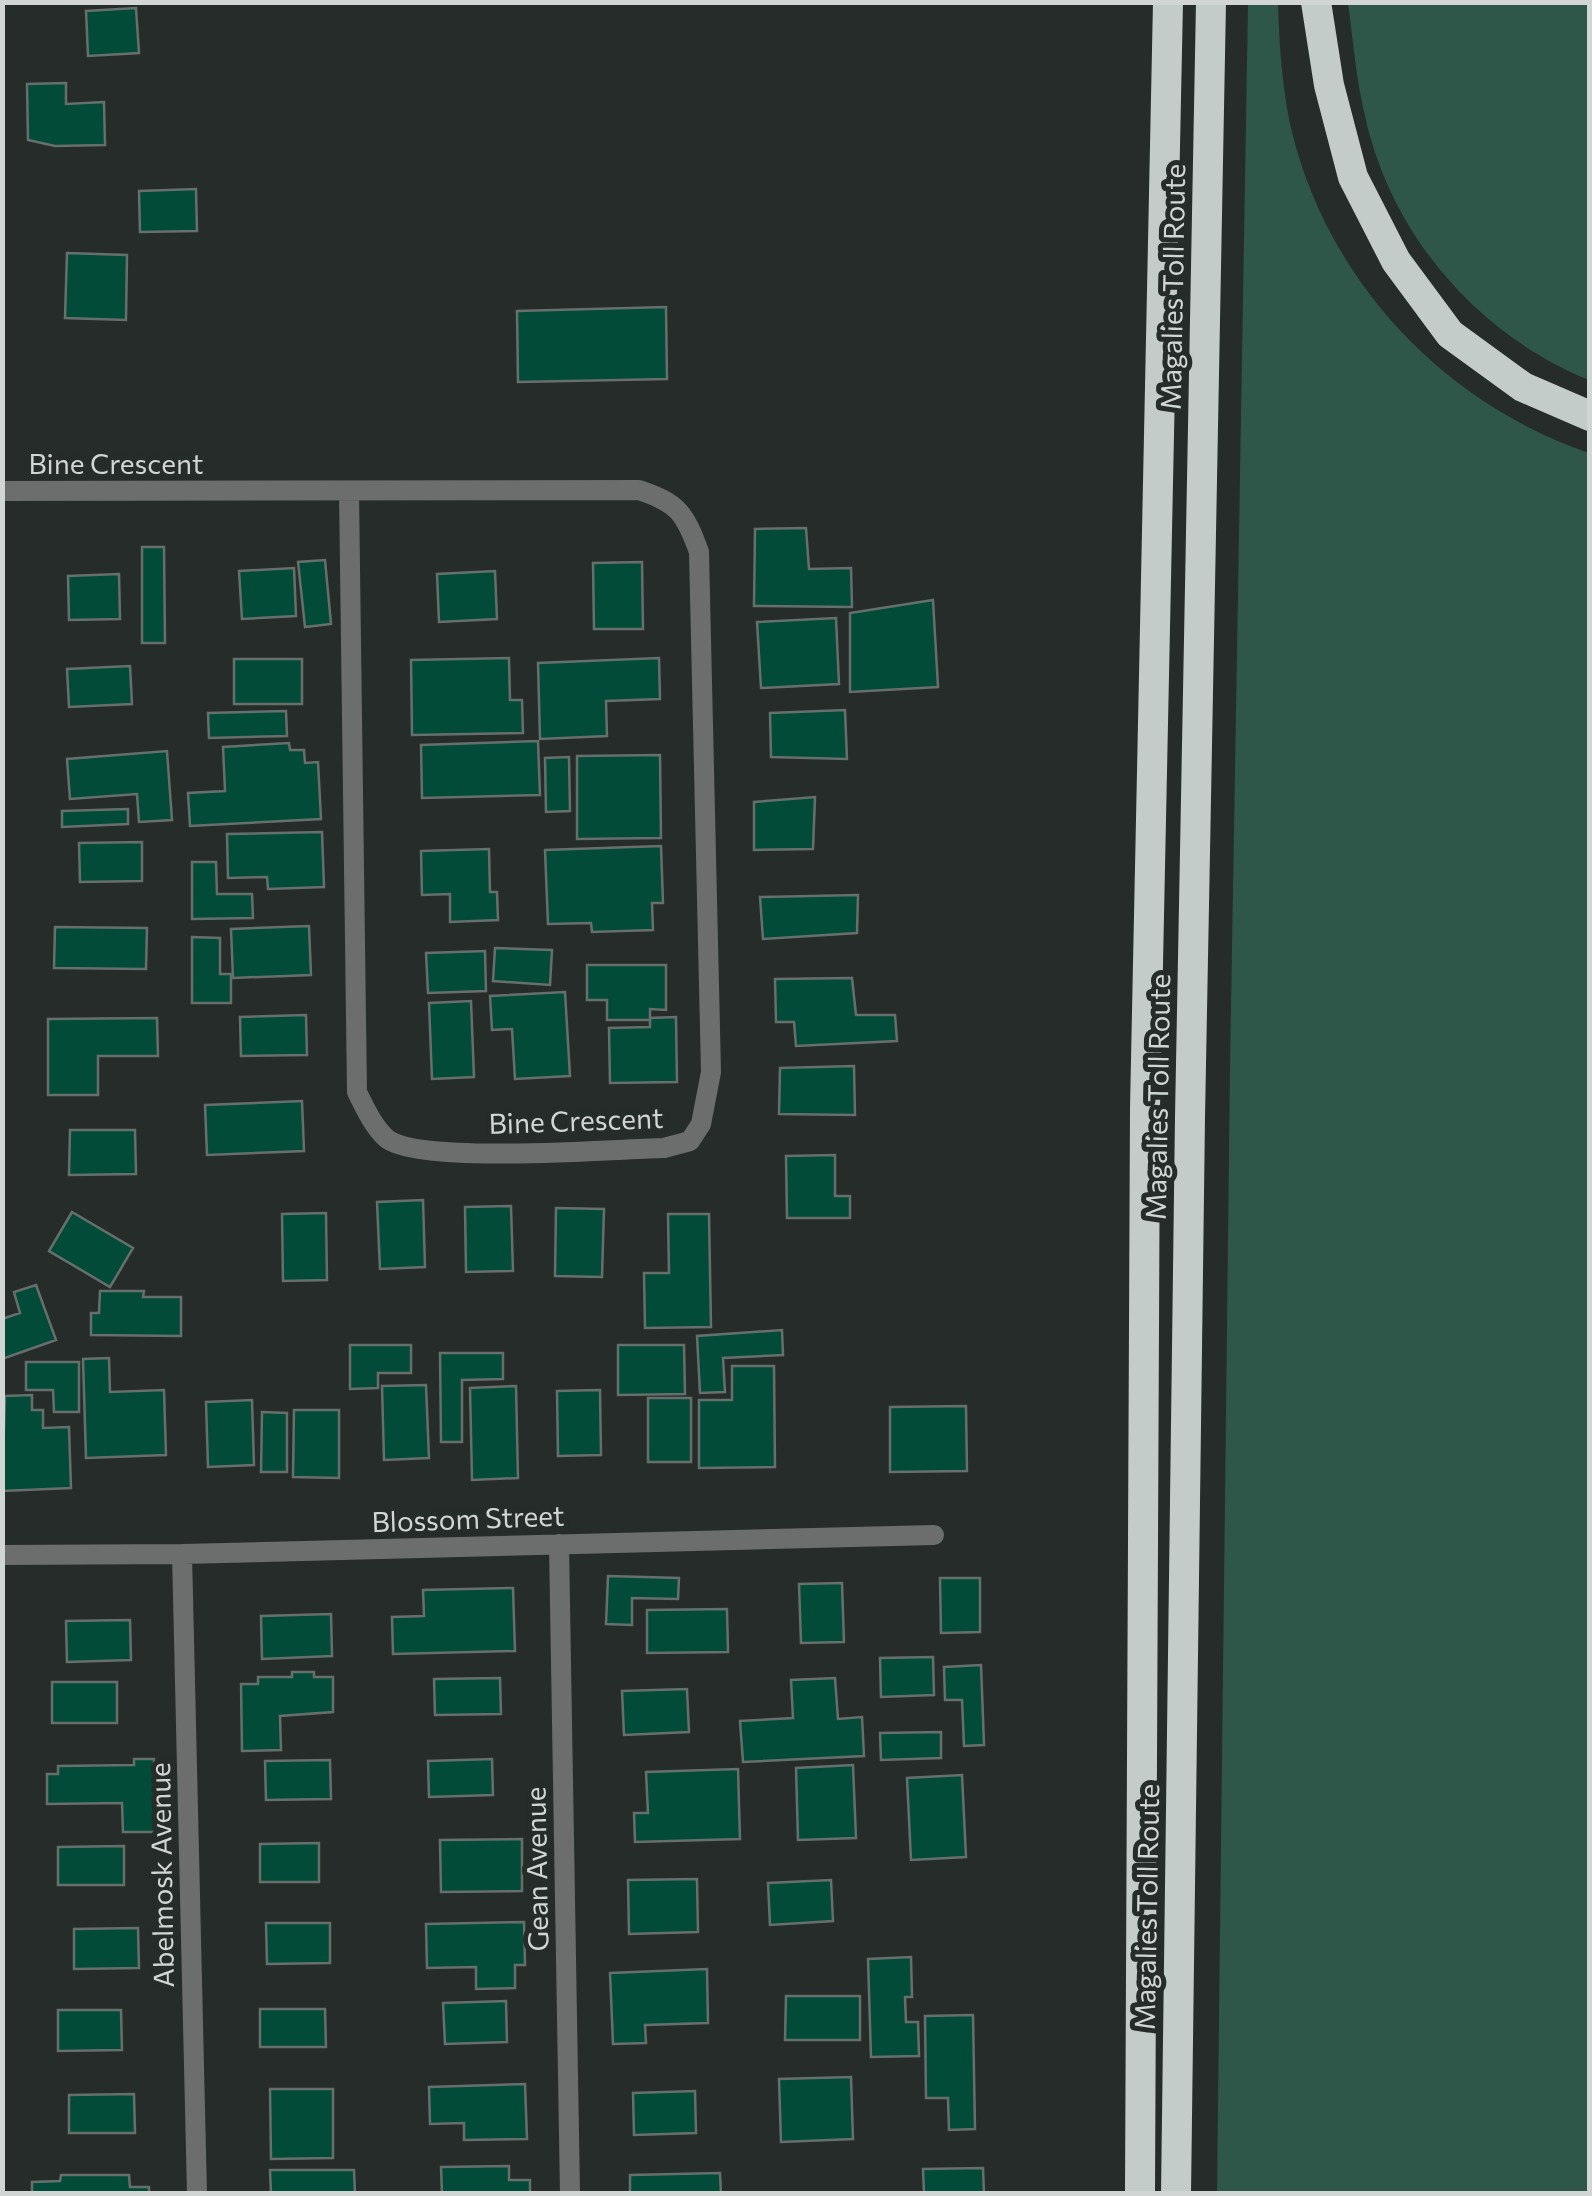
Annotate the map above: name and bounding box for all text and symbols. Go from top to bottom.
street label: Magalies Toll Route [1153,164,1191,410]
street label: Bine Crescent [29,446,203,480]
street label: Magalies Toll Route [1138,974,1176,1220]
street label: Bine Crescent [488,1100,664,1140]
street label: Blossom Street [371,1498,565,1538]
street label: Abelmosk Avenue [142,1762,180,1988]
street label: Magalies Toll Route [1127,1784,1165,2030]
street label: Gean Avenue [518,1786,554,1952]

